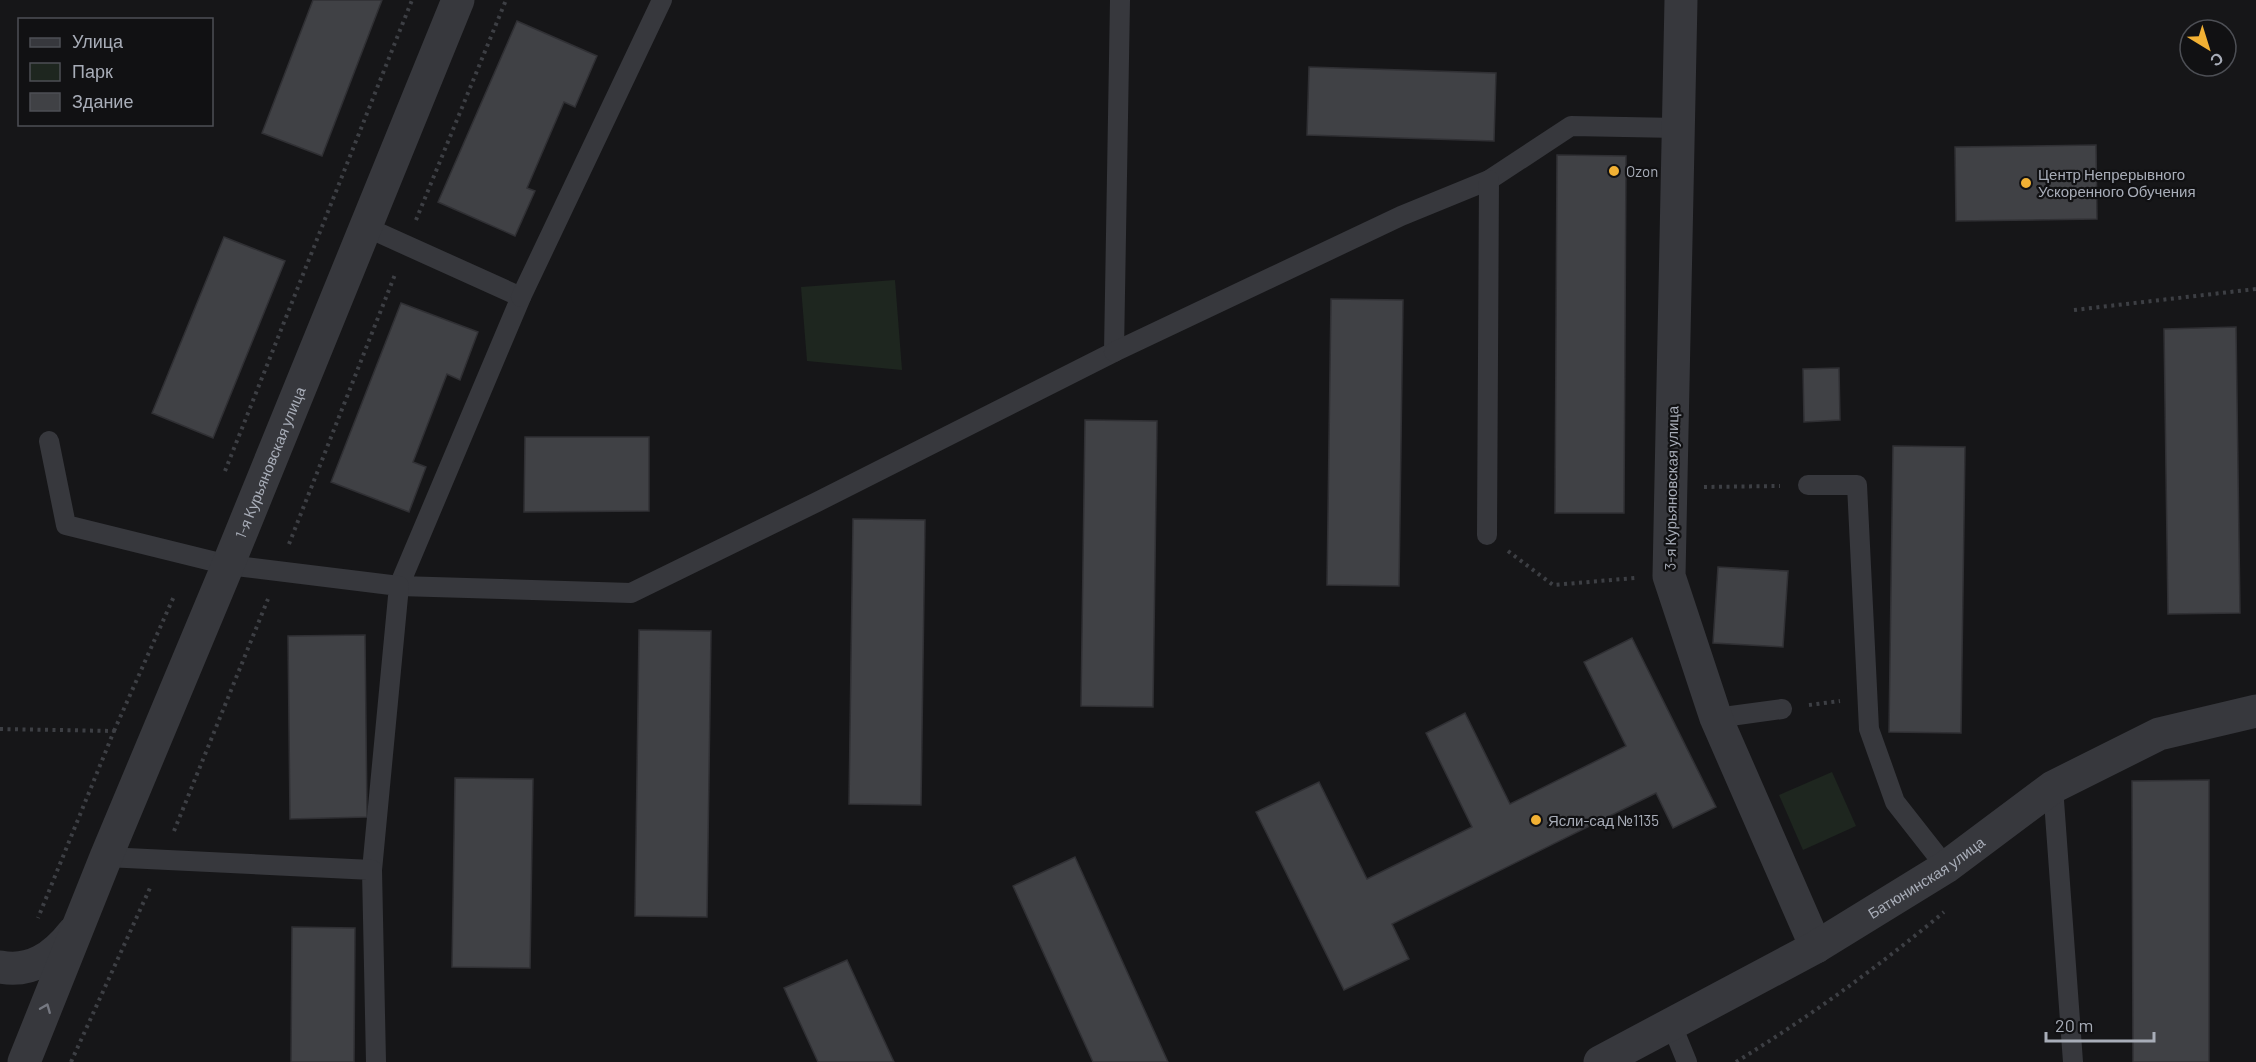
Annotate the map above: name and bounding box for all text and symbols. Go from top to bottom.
legend [18,18,213,126]
north arrow [2178,18,2238,78]
text: Улица [72,30,124,52]
text: С [2207,49,2228,72]
text: Парк [72,60,113,82]
text: Здание [72,90,133,112]
place label: Ozon [1626,162,1658,180]
marker: Ozon [1607,164,1621,178]
place label: Центр Непрерывного Ускоренного Обучения [2038,165,2196,200]
marker: Центр Непрерывного Ускоренного Обучения [2019,176,2033,190]
street label: 1-я Курьяновская улица [231,383,309,541]
street label: 3-я Курьяновская улица [1661,405,1681,570]
place label: Ясли-сад №1135 [1548,811,1659,829]
marker: Ясли-сад №1135 [1529,813,1543,827]
street label: Батюнинская улица [1864,832,1989,922]
one-way arrow [39,1003,51,1014]
scale bar [2046,1005,2154,1043]
text: 20 m [2055,1014,2093,1036]

